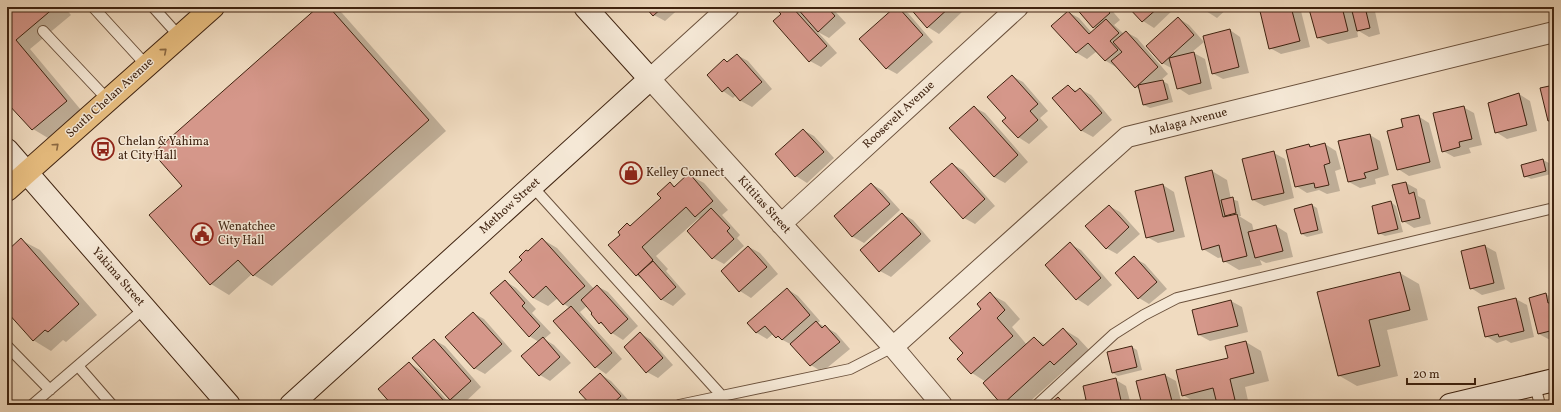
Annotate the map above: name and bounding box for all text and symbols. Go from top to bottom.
one-way arrow [159,48,167,55]
street label: South Chelan Avenue [63,54,157,142]
street label: Roosevelt Avenue [860,77,939,152]
street label: Malaga Avenue [1147,104,1229,139]
place label: Chelan & Yahima at City Hall [118,134,209,164]
bus stop icon: Chelan & Yahima at City Hall [90,136,116,162]
one-way arrow [51,143,59,151]
shop icon: Kelley Connect [618,160,644,186]
place label: Kelley Connect [646,165,724,181]
street label: Kittitas Street [734,173,794,237]
street label: Methow Street [476,174,544,238]
place label: Wenatchee City Hall [218,219,276,249]
public building icon: Wenatchee City Hall [189,221,215,247]
street label: Yakima Street [88,244,148,310]
scale bar [1407,360,1475,386]
text: 20 m [1413,367,1440,383]

